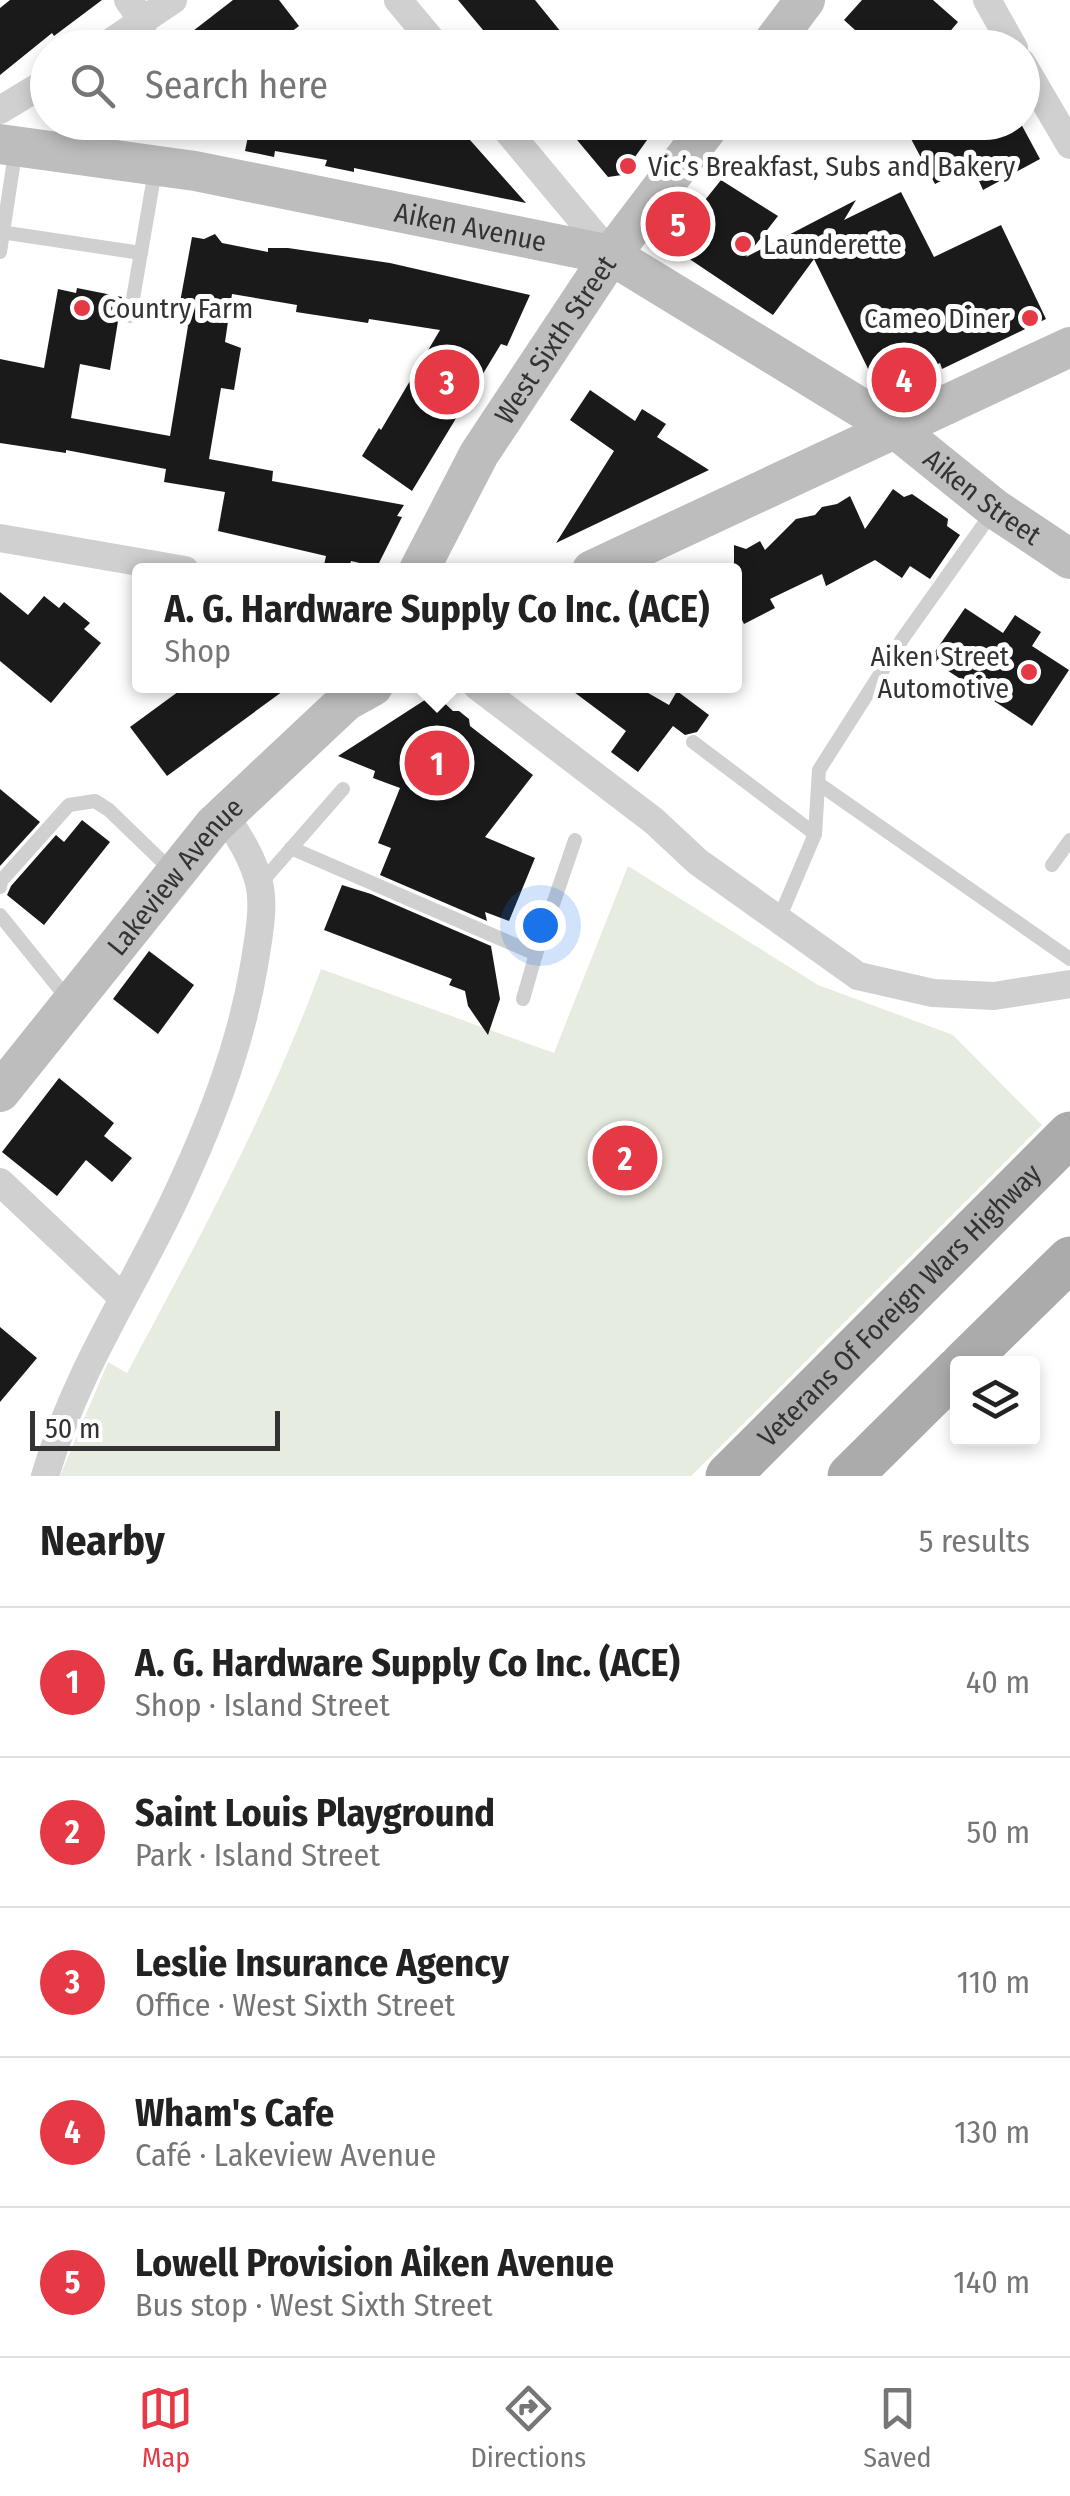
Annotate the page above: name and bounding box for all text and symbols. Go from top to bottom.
search box [30,30,1040,140]
icon: search [65,58,120,113]
text: Search here [145,62,328,108]
place label: Vic’s Breakfast, Subs and Bakery [648,150,1016,183]
marker: Vic’s Breakfast, Subs and Bakery [617,155,639,177]
pin: 5 [646,186,710,262]
street label: Aiken Avenue [392,195,549,258]
place label: Launderette [763,228,902,261]
marker: Launderette [732,233,754,255]
street label: West Sixth Street [487,248,623,430]
place label: Country Farm [102,292,253,325]
marker: Country Farm [71,297,93,319]
place label: Cameo Diner [864,302,1010,335]
marker: Cameo Diner [1019,307,1041,329]
pin: 4 [872,342,936,418]
pin: 3 [414,344,480,420]
street label: Aiken Street [917,442,1048,552]
popup [132,563,742,693]
text: A. G. Hardware Supply Co Inc. (ACE) [165,586,710,632]
text: Shop [165,632,231,670]
place label: Aiken Street Automotive [870,640,1010,705]
marker: Aiken Street Automotive [1018,661,1040,683]
pin: 1 [404,726,470,800]
street label: Lakeview Avenue [100,790,250,961]
your location [515,900,566,951]
pin: 2 [592,1120,658,1196]
street label: Veterans Of Foreign Wars Highway [751,1156,1048,1453]
map controls [950,1356,1040,1446]
button: layers [950,1356,1040,1446]
scale bar [30,1406,280,1450]
text: 50 m [45,1412,101,1445]
text: Nearby [40,1516,165,1566]
text: 5 results [919,1522,1030,1560]
text: A. G. Hardware Supply Co Inc. (ACE) [135,1640,680,1686]
text: 1 [66,1663,79,1701]
text: 40 m [966,1663,1030,1701]
text: Shop · Island Street [135,1686,390,1724]
text: Saint Louis Playground [135,1790,495,1836]
text: 2 [65,1813,80,1851]
text: 50 m [967,1813,1030,1851]
text: Park · Island Street [135,1836,380,1874]
text: Leslie Insurance Agency [135,1940,509,1986]
text: 3 [65,1963,80,2001]
text: 110 m [957,1963,1030,2001]
text: Office · West Sixth Street [135,1986,455,2024]
text: Wham's Cafe [135,2090,334,2136]
text: 4 [64,2113,81,2151]
text: 130 m [954,2113,1030,2151]
text: Café · Lakeview Avenue [135,2136,436,2174]
text: Lowell Provision Aiken Avenue [135,2240,614,2286]
text: 5 [65,2263,80,2301]
text: 140 m [953,2263,1030,2301]
text: Bus stop · West Sixth Street [135,2286,492,2324]
tab: Map [138,2381,193,2474]
tab: Directions [470,2381,586,2474]
tab: Saved [863,2381,932,2474]

